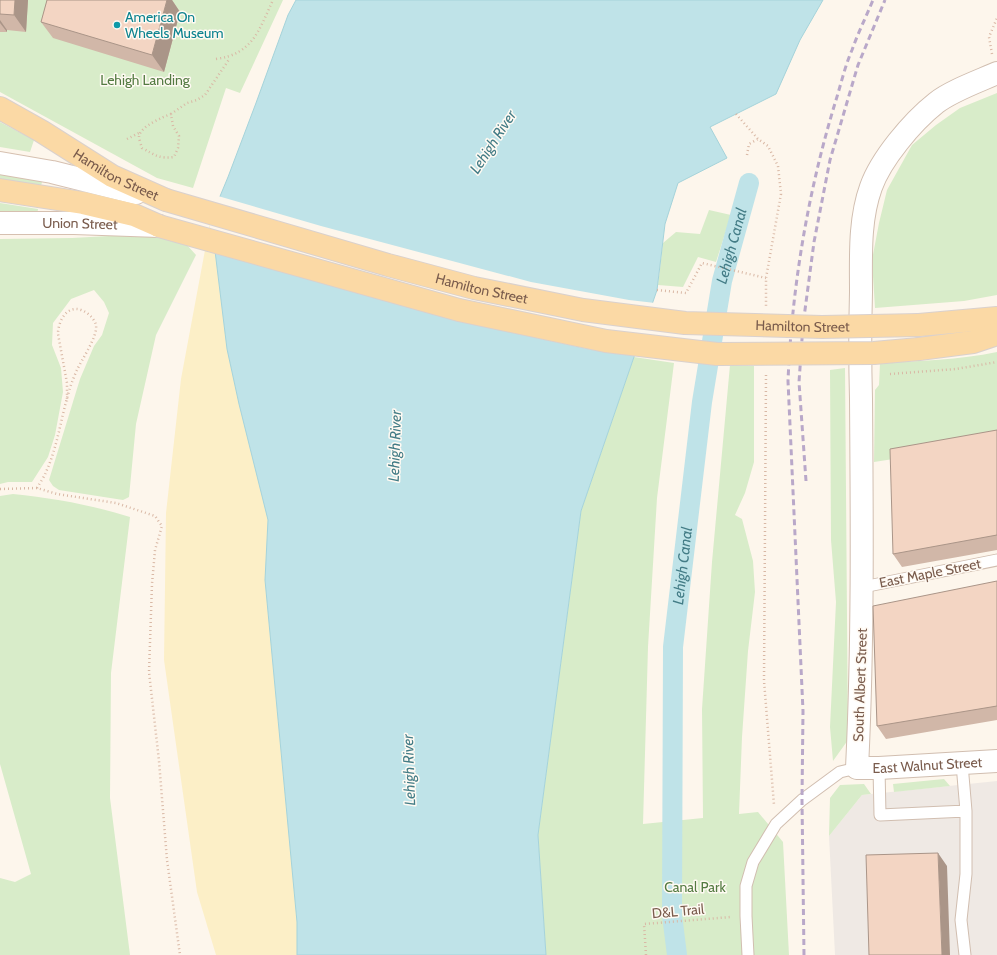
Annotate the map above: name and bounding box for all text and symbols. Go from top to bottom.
place label: America On Wheels Museum [125,8,224,42]
marker: America On Wheels Museum [112,20,122,30]
park label: Lehigh Landing [100,71,191,89]
water label: Lehigh River [466,106,521,177]
street label: Hamilton Street [70,145,162,205]
water label: Lehigh Canal [713,206,751,286]
street label: Union Street [42,214,118,234]
street label: Hamilton Street [434,269,530,308]
street label: Hamilton Street [755,316,850,336]
water label: Lehigh River [385,409,405,482]
water label: Lehigh Canal [669,526,696,606]
street label: East Maple Street [877,554,983,592]
street label: South Albert Street [849,628,871,742]
water label: Lehigh River [399,733,419,806]
street label: East Walnut Street [873,753,983,777]
park label: Canal Park [664,878,727,896]
street label: D&L Trail [651,900,706,922]

